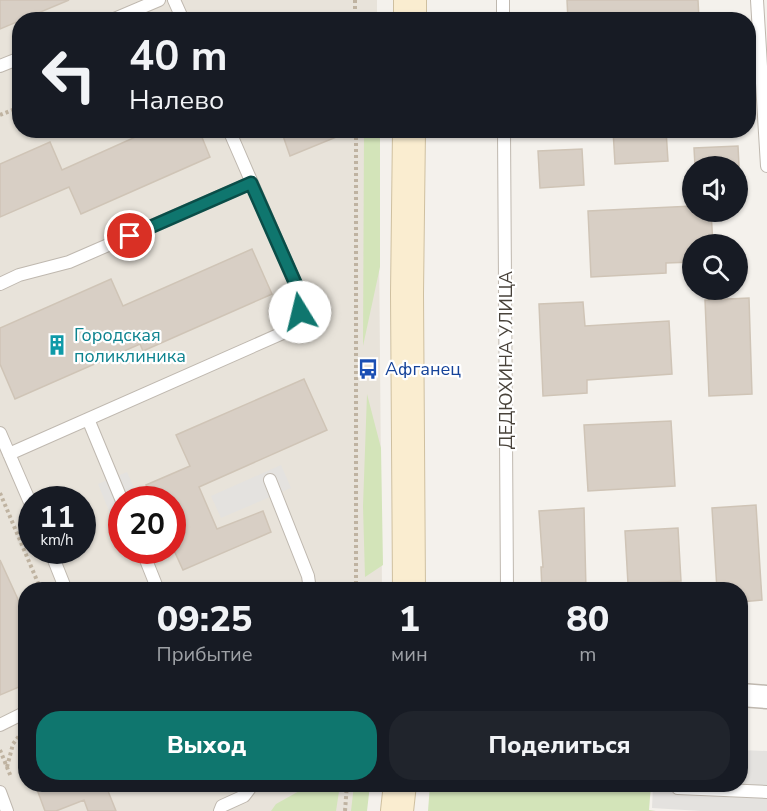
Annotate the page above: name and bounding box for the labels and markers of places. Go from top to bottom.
pin [104,210,155,261]
place label: Городская поликлиника [74,323,186,368]
building icon: Городская поликлиника [45,333,69,357]
bus stop icon: Афганец [356,357,380,381]
place label: Афганец [385,357,461,381]

